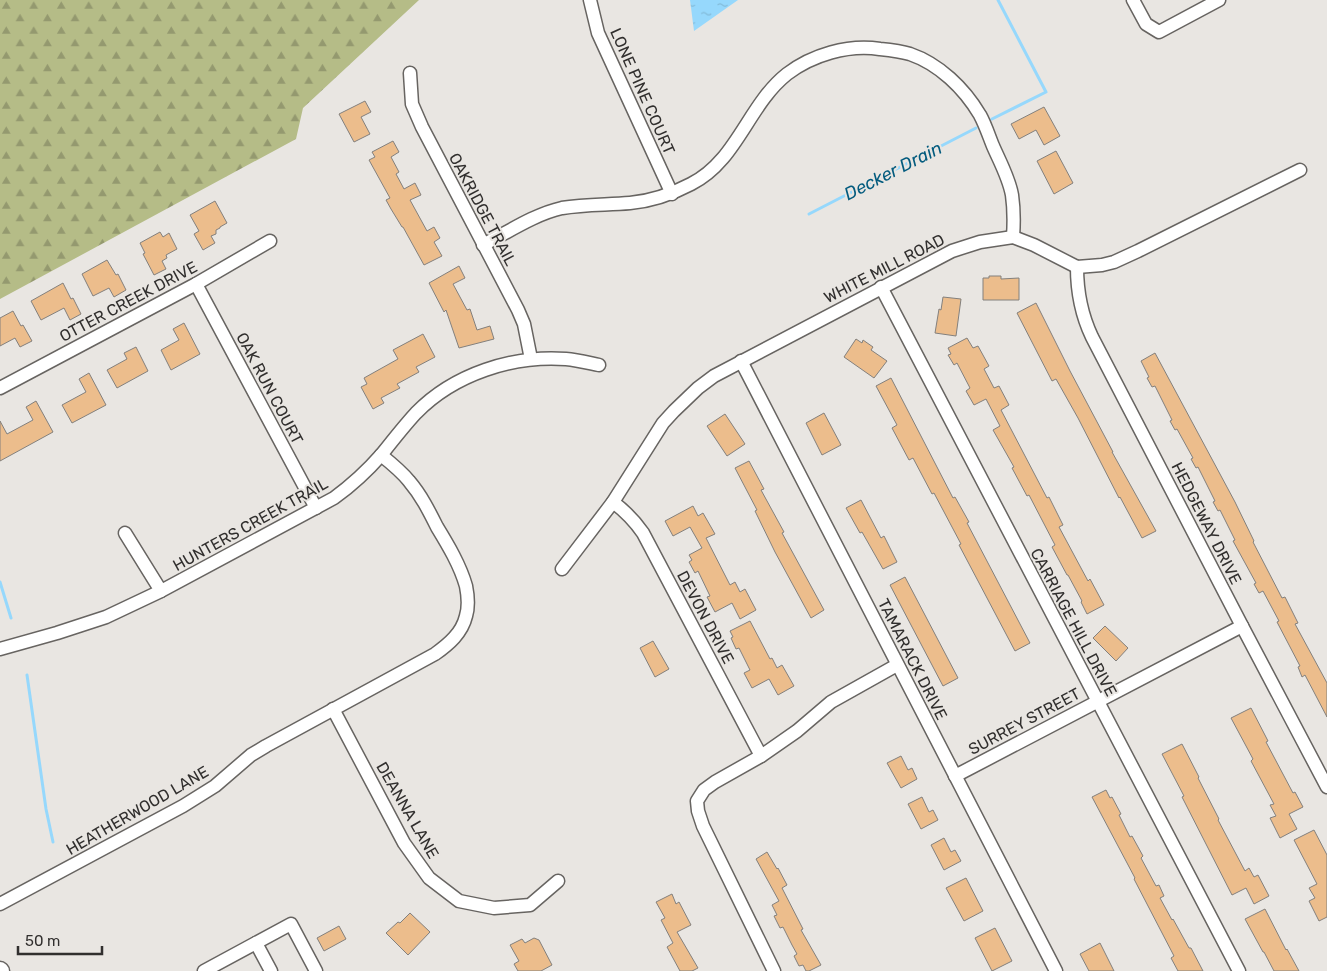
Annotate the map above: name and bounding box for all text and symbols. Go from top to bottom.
street label: LONE PINE COURT [606,25,679,157]
water label: Decker Drain [840,137,946,205]
street label: OAKRIDGE TRAIL [445,150,520,269]
street label: WHITE MILL ROAD [821,230,948,307]
street label: OTTER CREEK DRIVE [56,257,200,346]
street label: OAK RUN COURT [232,329,307,447]
street label: HEDGEWAY DRIVE [1168,459,1246,587]
street label: HUNTERS CREEK TRAIL [169,474,331,575]
street label: CARRIAGE HILL DRIVE [1026,545,1121,700]
street label: DEVON DRIVE [673,567,738,667]
street label: TAMARACK DRIVE [874,596,951,723]
street label: SURREY STREET [965,684,1083,759]
street label: DEANNA LANE [372,759,443,862]
street label: HEATHERWOOD LANE [63,762,212,859]
scale bar [18,924,101,956]
text: 50 m [25,932,60,950]

